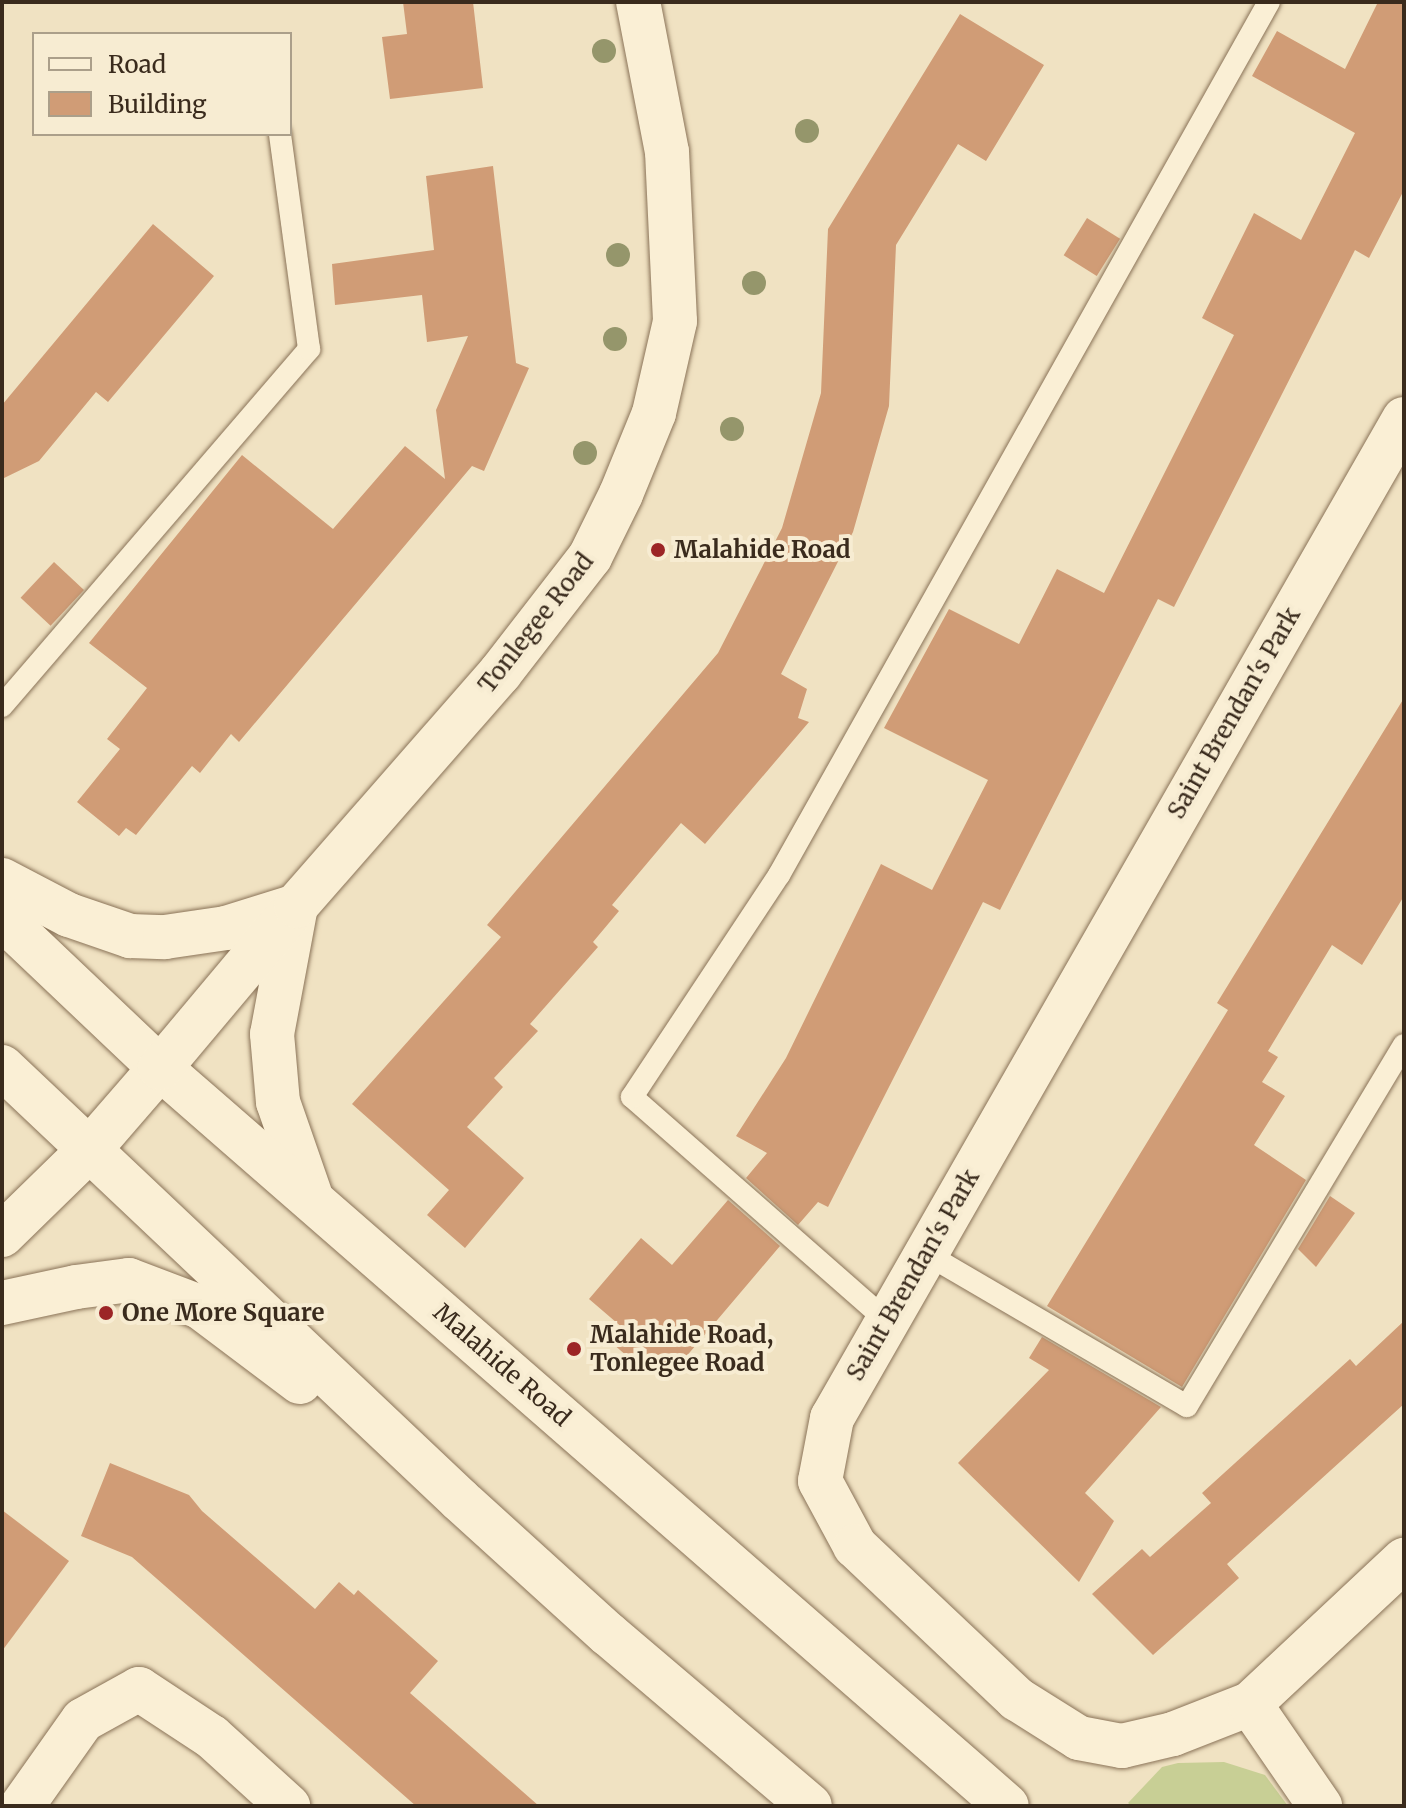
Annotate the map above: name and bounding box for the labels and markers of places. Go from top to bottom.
place label: Malahide Road [674,536,851,564]
marker: Malahide Road [649,541,667,559]
place label: One More Square [122,1299,324,1327]
marker: One More Square [97,1304,115,1322]
place label: Malahide Road, Tonlegee Road [590,1321,773,1377]
marker: Malahide Road, Tonlegee Road [565,1340,583,1358]

